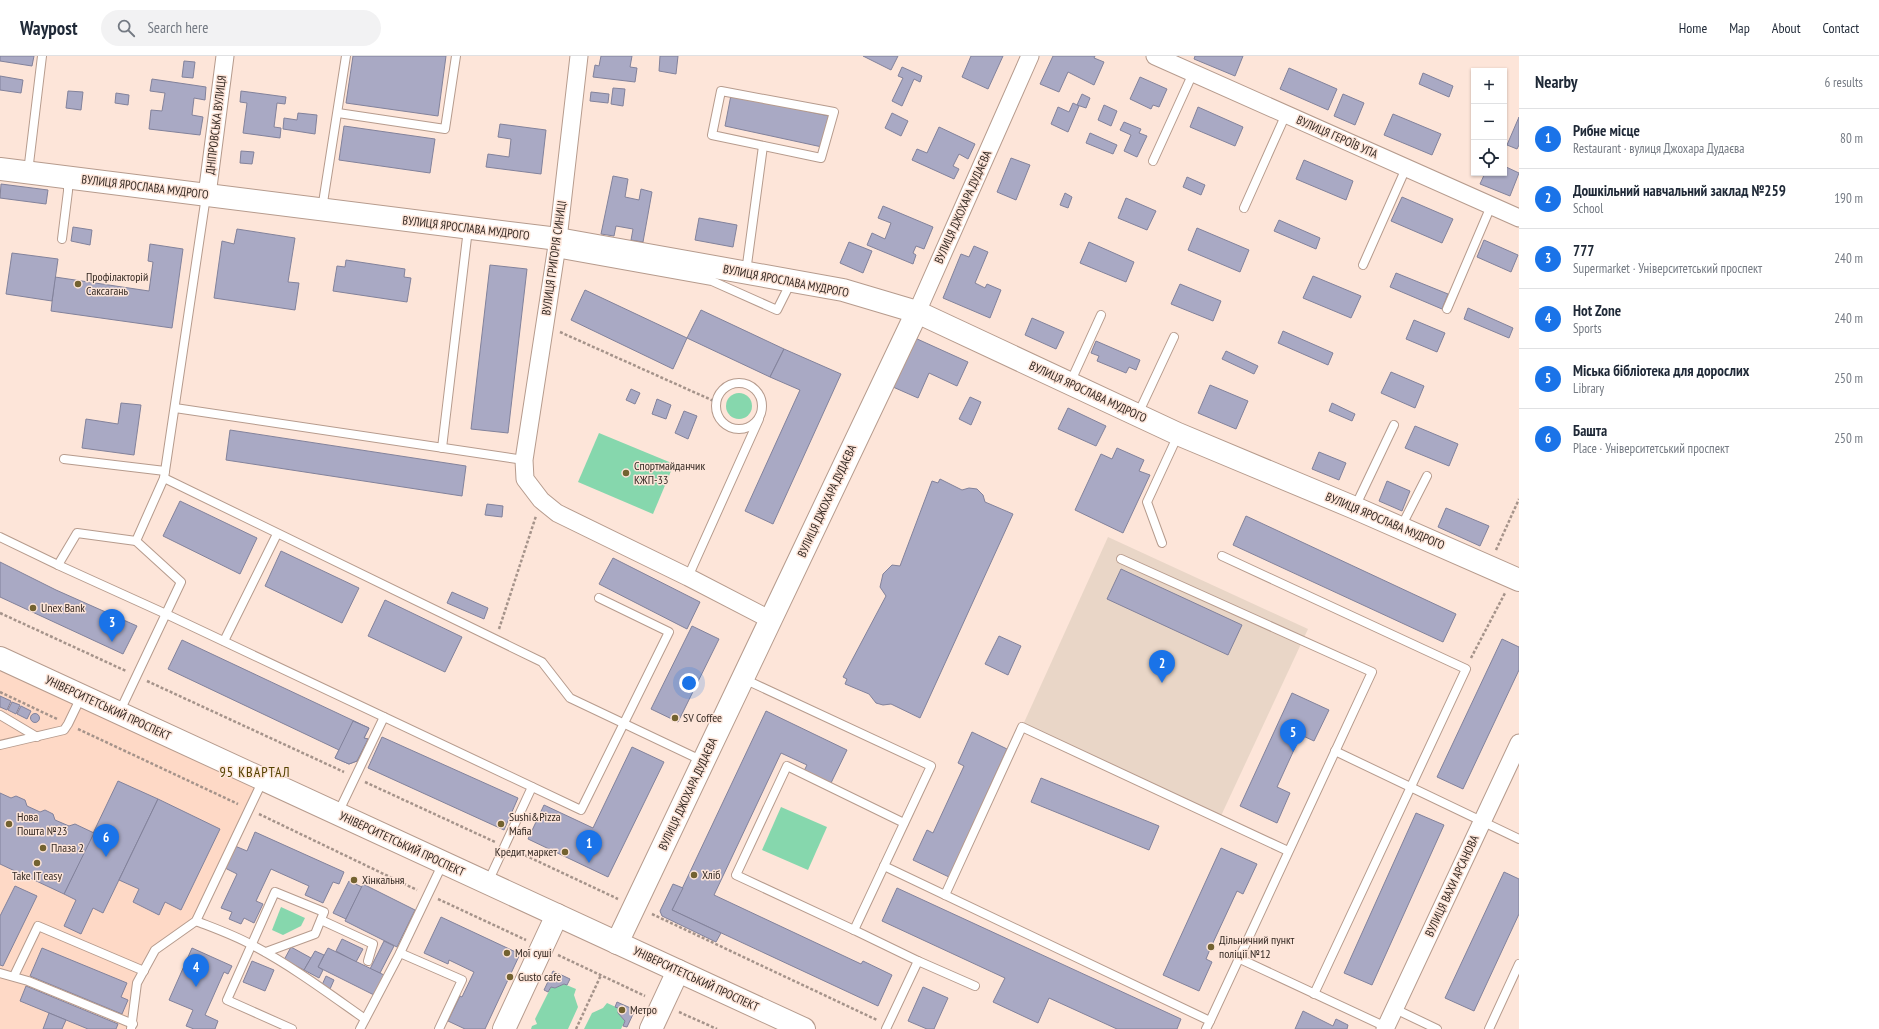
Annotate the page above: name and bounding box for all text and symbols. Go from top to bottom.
search box [101,10,381,46]
text: Waypost [20,16,77,40]
icon: search [115,17,137,39]
text: Search here [147,18,208,37]
text: Home [1679,19,1707,37]
text: Map [1729,19,1750,37]
text: About [1772,19,1801,37]
text: Contact [1823,19,1859,37]
map controls [1471,68,1507,176]
button: + [1471,68,1507,104]
text: Nearby [1535,71,1578,93]
street label: ДНІПРОВСЬКА ВУЛИЦЯ [202,74,229,175]
text: 6 results [1824,74,1863,91]
button: − [1471,104,1507,140]
street label: ВУЛИЦЯ ГЕРОЇВ УПА [1294,112,1381,161]
text: Рибне місце [1573,121,1640,140]
text: 1 [1545,130,1551,147]
text: 80 m [1840,130,1863,147]
button: locate [1471,140,1507,176]
text: Restaurant · вулиця Джохара Дудаєва [1573,140,1744,157]
street label: ВУЛИЦЯ ДЖОХАРА ДУДАЄВА [931,148,994,266]
street label: ВУЛИЦЯ ЯРОСЛАВА МУДРОГО [81,171,210,202]
text: Дошкільний навчальний заклад №259 [1573,181,1786,200]
text: 2 [1545,190,1551,207]
text: 190 m [1834,190,1863,207]
street label: ВУЛИЦЯ ГРИГОРІЯ СИНИЦІ [538,200,569,316]
text: School [1573,200,1603,217]
street label: ВУЛИЦЯ ЯРОСЛАВА МУДРОГО [402,212,531,243]
text: 777 [1573,241,1595,260]
text: 3 [1545,250,1551,267]
text: 240 m [1834,250,1863,267]
text: Supermarket · Університетський проспект [1573,260,1762,277]
street label: ВУЛИЦЯ ЯРОСЛАВА МУДРОГО [722,261,851,300]
place label: Профілакторій Саксагань [86,269,148,298]
marker: Профілакторій Саксагань [73,279,83,289]
text: Hot Zone [1573,301,1621,320]
text: 4 [1545,310,1551,327]
text: 240 m [1834,310,1863,327]
text: Sports [1573,320,1602,337]
street label: ВУЛИЦЯ ЯРОСЛАВА МУДРОГО [1027,358,1150,426]
text: Міська бібліотека для дорослих [1573,361,1749,380]
text: 5 [1545,370,1551,387]
text: 250 m [1834,370,1863,387]
text: Library [1573,380,1604,397]
text: Башта [1573,421,1607,440]
text: 6 [1545,430,1551,447]
text: 250 m [1834,430,1863,447]
text: Place · Університетський проспект [1573,440,1729,457]
street label: ВУЛИЦЯ ДЖОХАРА ДУДАЄВА [794,442,859,559]
place label: Спортмайданчик КЖП-33 [634,458,705,487]
marker: Спортмайданчик КЖП-33 [621,468,631,478]
street label: ВУЛИЦЯ ЯРОСЛАВА МУДРОГО [1323,489,1447,553]
place label: Unex Bank [41,600,85,615]
marker: Unex Bank [28,603,38,613]
pin: 3 [99,609,125,642]
pin: 2 [1149,650,1175,683]
street label: УНІВЕРСИТЕТСЬКИЙ ПРОСПЕКТ [43,672,174,744]
your location [679,673,699,693]
place label: SV Coffee [683,710,722,725]
marker: SV Coffee [670,713,680,723]
pin: 5 [1280,719,1306,752]
street label: ВУЛИЦЯ ДЖОХАРА ДУДАЄВА [655,735,720,852]
district label: 95 КВАРТАЛ [220,763,290,781]
street label: УНІВЕРСИТЕТСЬКИЙ ПРОСПЕКТ [337,808,468,880]
place label: Нова Пошта №23 [17,809,68,838]
place label: Sushi&Pizza Mafia [509,809,561,838]
marker: Нова Пошта №23 [4,819,14,829]
marker: Sushi&Pizza Mafia [496,819,506,829]
pin: 6 [93,824,119,857]
pin: 1 [576,830,602,863]
street label: ВУЛИЦЯ ВАХИ АРСАНОВА [1421,832,1482,939]
place label: Плаза 2 [51,840,84,855]
marker: Плаза 2 [38,843,48,853]
place label: Кредит маркет [495,844,557,859]
marker: Кредит маркет [560,847,570,857]
marker: Take IT easy [32,858,42,868]
place label: Хліб [702,867,720,882]
place label: Take IT easy [12,868,62,883]
marker: Хліб [689,870,699,880]
place label: Хінкальня [362,872,405,887]
marker: Хінкальня [349,875,359,885]
place label: Дільничний пункт поліції №12 [1219,932,1295,961]
marker: Дільничний пункт поліції №12 [1206,942,1216,952]
street label: УНІВЕРСИТЕТСЬКИЙ ПРОСПЕКТ [631,943,762,1015]
place label: Мої суші [515,945,552,960]
marker: Мої суші [502,948,512,958]
pin: 4 [183,954,209,987]
place label: Gusto cafe [518,969,561,984]
marker: Gusto cafe [505,972,515,982]
place label: Метро [630,1002,657,1017]
marker: Метро [617,1005,627,1015]

